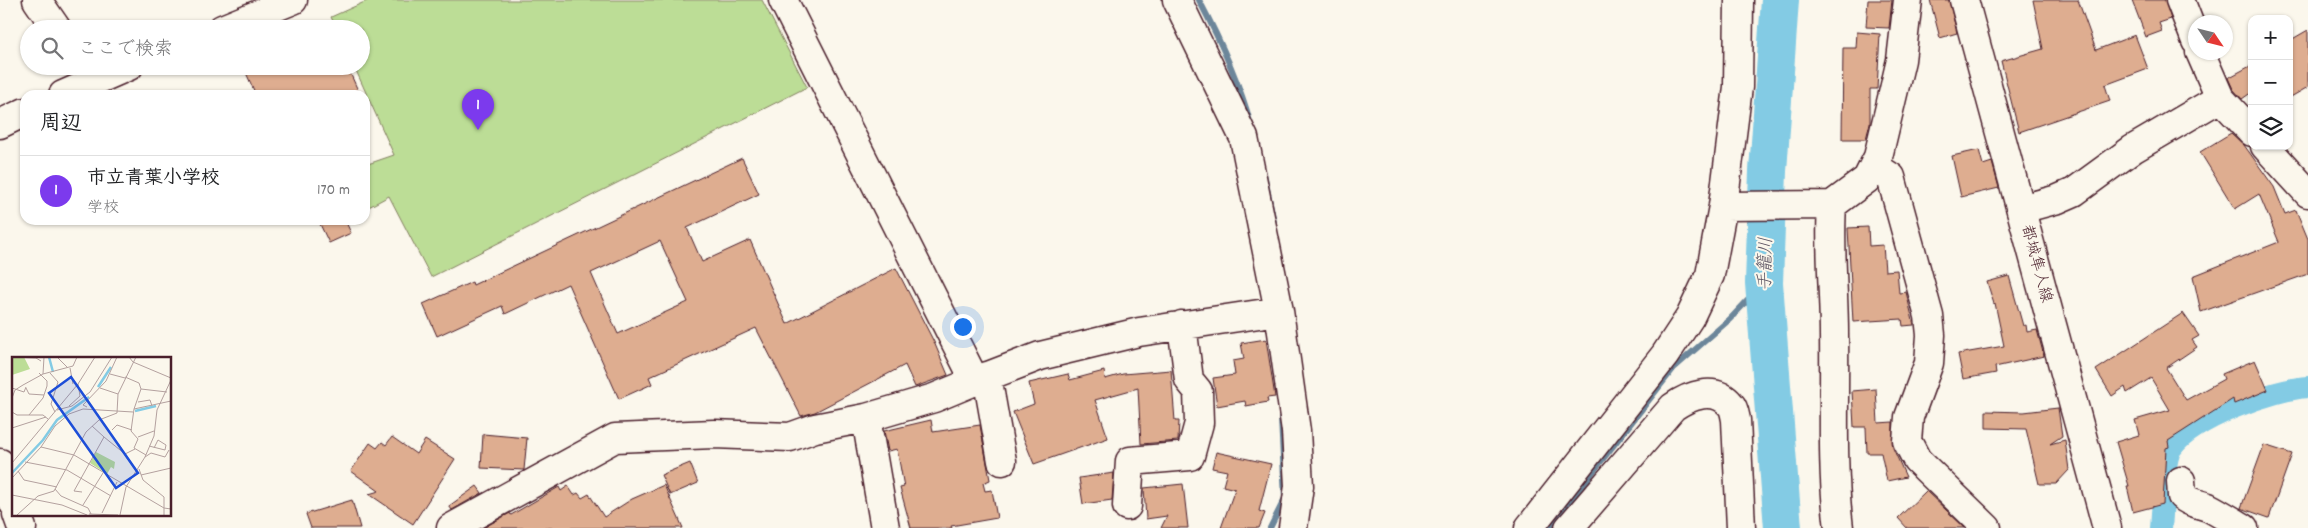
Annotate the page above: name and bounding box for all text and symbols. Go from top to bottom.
north arrow [2188,15,2233,60]
map controls [2248,15,2293,150]
button: + [2248,15,2293,60]
search box [20,20,370,75]
icon: search [38,34,66,62]
text: ここで検索 [78,37,173,64]
button: − [2248,60,2293,105]
pin: 1 [462,89,494,130]
button: layers [2248,105,2293,150]
text: 周辺 [40,110,82,140]
text: 市立青葉小学校 [87,166,220,193]
text: 1 [54,179,58,202]
text: 170 m [317,179,350,202]
text: 学校 [87,197,119,220]
street label: 都城隼人線 [2015,222,2057,306]
water label: 手籠川 [1754,237,1780,291]
your location [950,314,976,340]
inset map [12,357,171,516]

